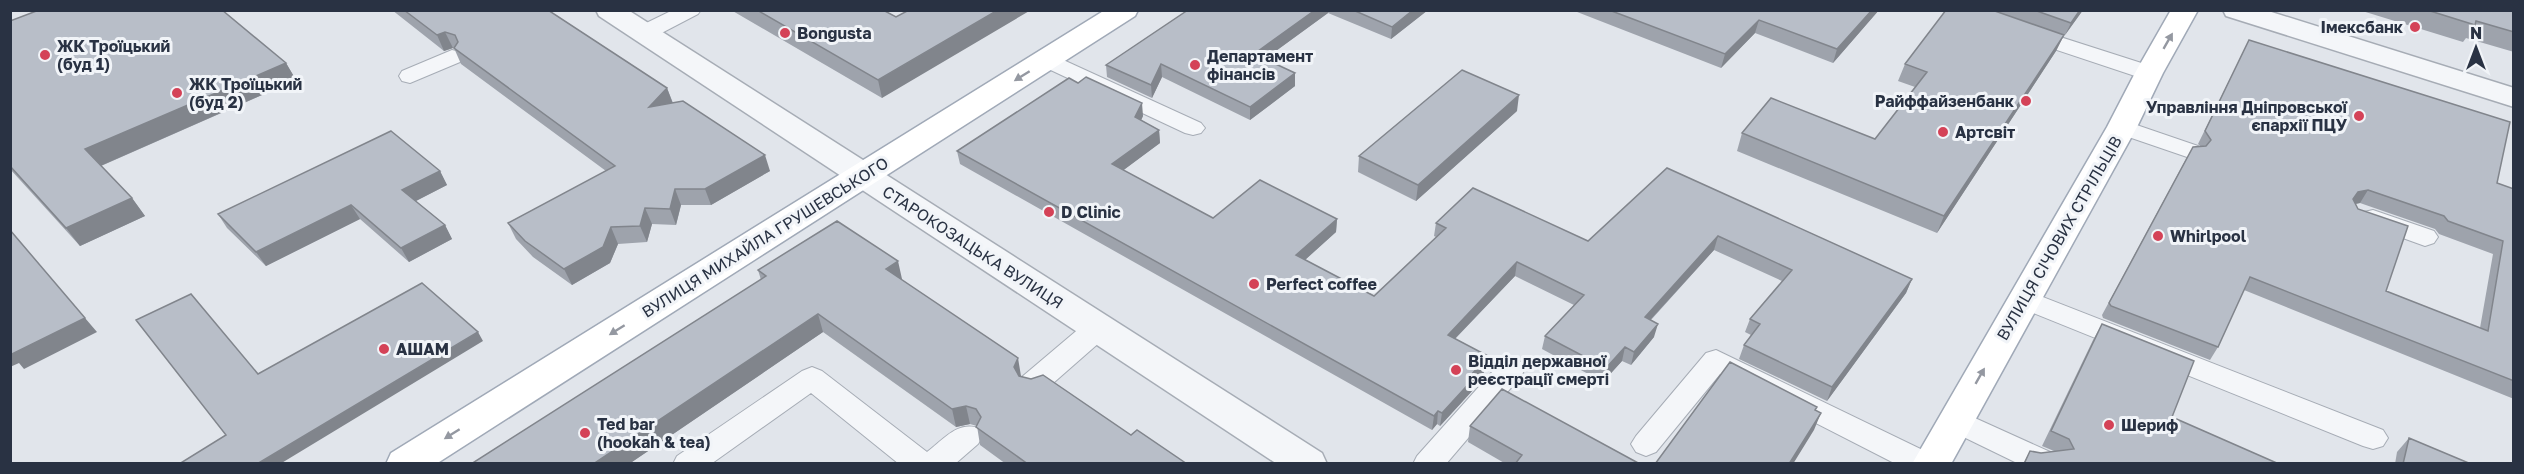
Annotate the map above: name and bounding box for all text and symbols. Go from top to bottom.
place label: Імексбанк [2320,17,2404,37]
north arrow [2446,18,2506,78]
marker: Імексбанк [2408,20,2422,34]
place label: Bongusta [797,23,871,43]
text: N [2470,23,2482,43]
marker: Bongusta [778,26,792,40]
one-way arrow [2162,33,2173,49]
place label: ЖК Троїцький (буд 1) [57,36,170,74]
place label: Департамент фінансів [1207,46,1313,84]
marker: ЖК Троїцький (буд 1) [38,48,52,62]
marker: Департамент фінансів [1188,58,1202,72]
one-way arrow [1014,70,1030,81]
place label: ЖК Троїцький (буд 2) [189,74,302,112]
marker: ЖК Троїцький (буд 2) [170,86,184,100]
place label: Райффайзенбанк [1875,91,2015,111]
marker: Райффайзенбанк [2019,94,2033,108]
place label: Управління Дніпровської єпархії ПЦУ [2146,97,2349,135]
marker: Управління Дніпровської єпархії ПЦУ [2352,109,2366,123]
place label: Артсвіт [1955,122,2015,142]
marker: Артсвіт [1936,125,1950,139]
street label: ВУЛИЦЯ СІЧОВИХ СТРІЛЬЦІВ [1992,132,2126,344]
street label: ВУЛИЦЯ МИХАЙЛА ГРУШЕВСЬКОГО [638,152,892,322]
street label: СТАРОКОЗАЦЬКА ВУЛИЦЯ [879,181,1067,313]
place label: D Clinic [1061,202,1121,222]
marker: D Clinic [1042,205,1056,219]
place label: Whirlpool [2170,226,2247,246]
marker: Whirlpool [2151,229,2165,243]
place label: Perfect coffee [1266,274,1377,294]
marker: Perfect coffee [1247,277,1261,291]
one-way arrow [609,324,625,335]
place label: АШАМ [396,339,449,359]
marker: АШАМ [377,342,391,356]
place label: Відділ державної реєстрації смерті [1468,351,1609,389]
marker: Відділ державної реєстрації смерті [1449,363,1463,377]
one-way arrow [1975,368,1986,384]
place label: Ted bar (hookah & tea) [597,414,711,452]
place label: Шериф [2121,415,2178,435]
marker: Шериф [2102,418,2116,432]
marker: Ted bar (hookah & tea) [578,426,592,440]
one-way arrow [444,428,460,439]

